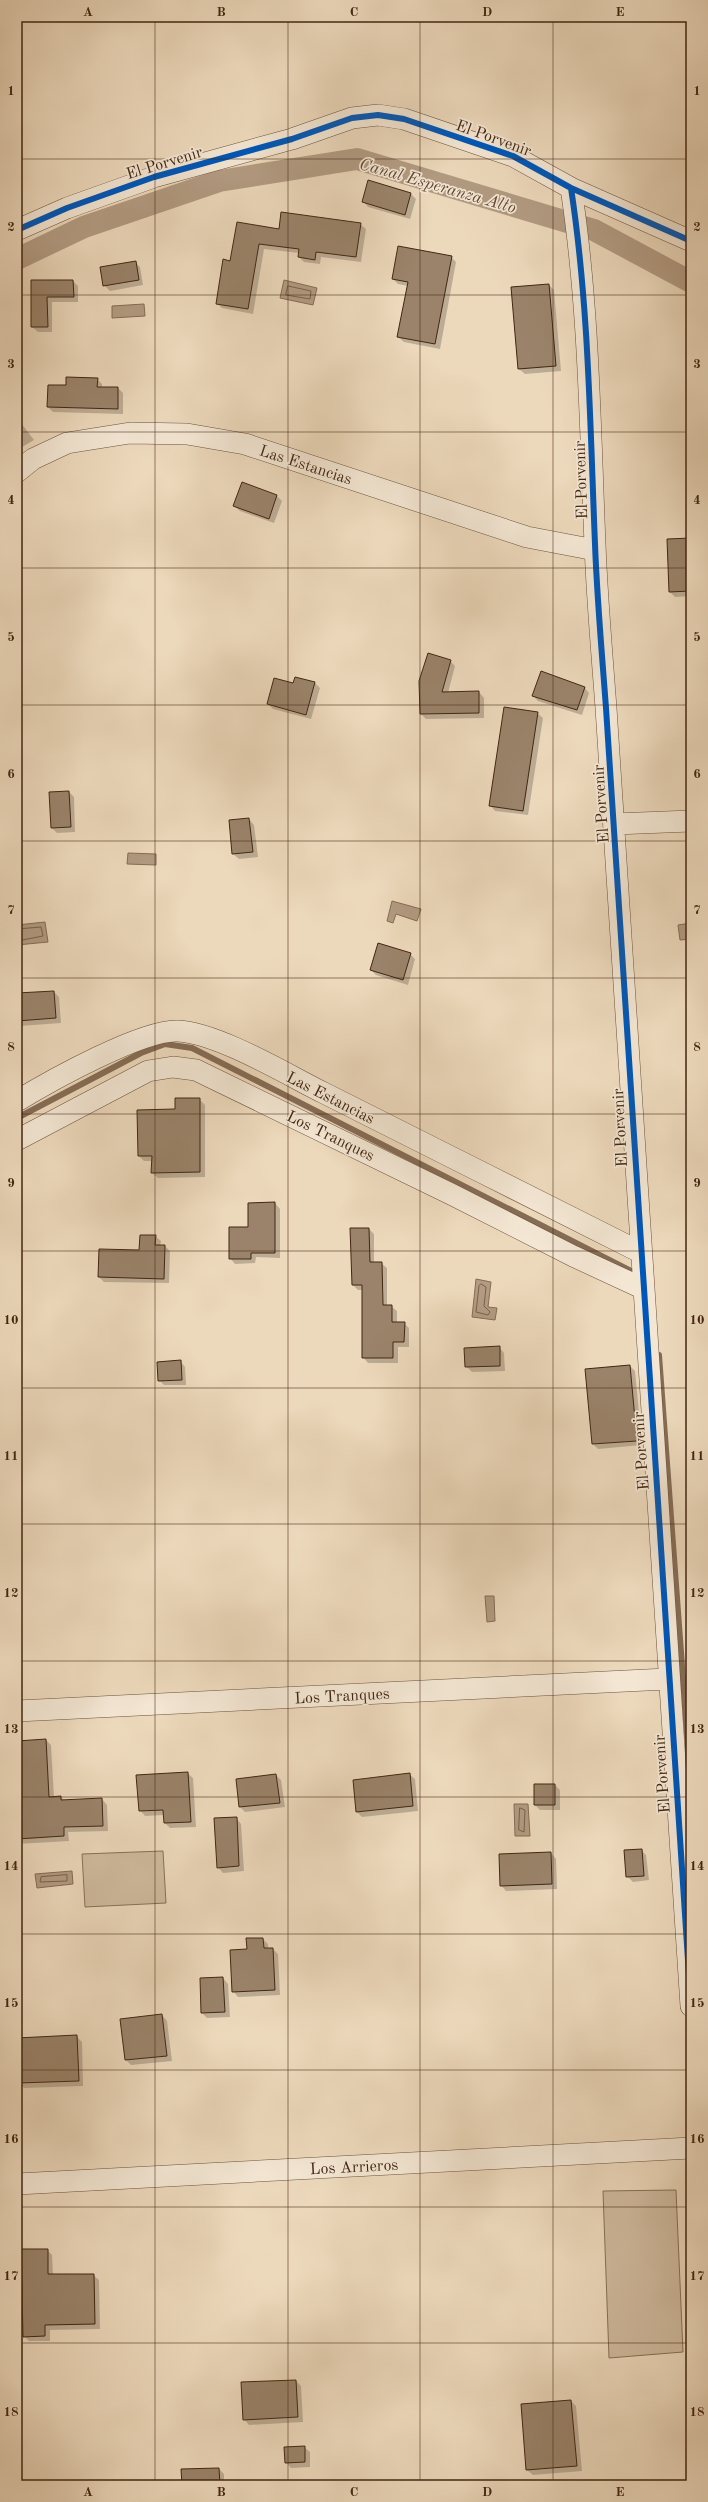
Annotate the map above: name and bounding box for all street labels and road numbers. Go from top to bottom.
street label: El Porvenir [453,118,534,160]
street label: El Porvenir [124,145,205,183]
street label: El Porvenir [573,440,591,520]
street label: Las Estancias [257,443,354,488]
street label: El Porvenir [591,763,613,844]
street label: Las Estancias [284,1070,377,1128]
street label: El Porvenir [611,1088,631,1168]
street label: Los Tranques [284,1109,377,1165]
street label: El Porvenir [631,1410,653,1491]
street label: Los Tranques [294,1687,390,1707]
street label: El Porvenir [652,1733,674,1814]
street label: Los Arrieros [309,2158,399,2178]

